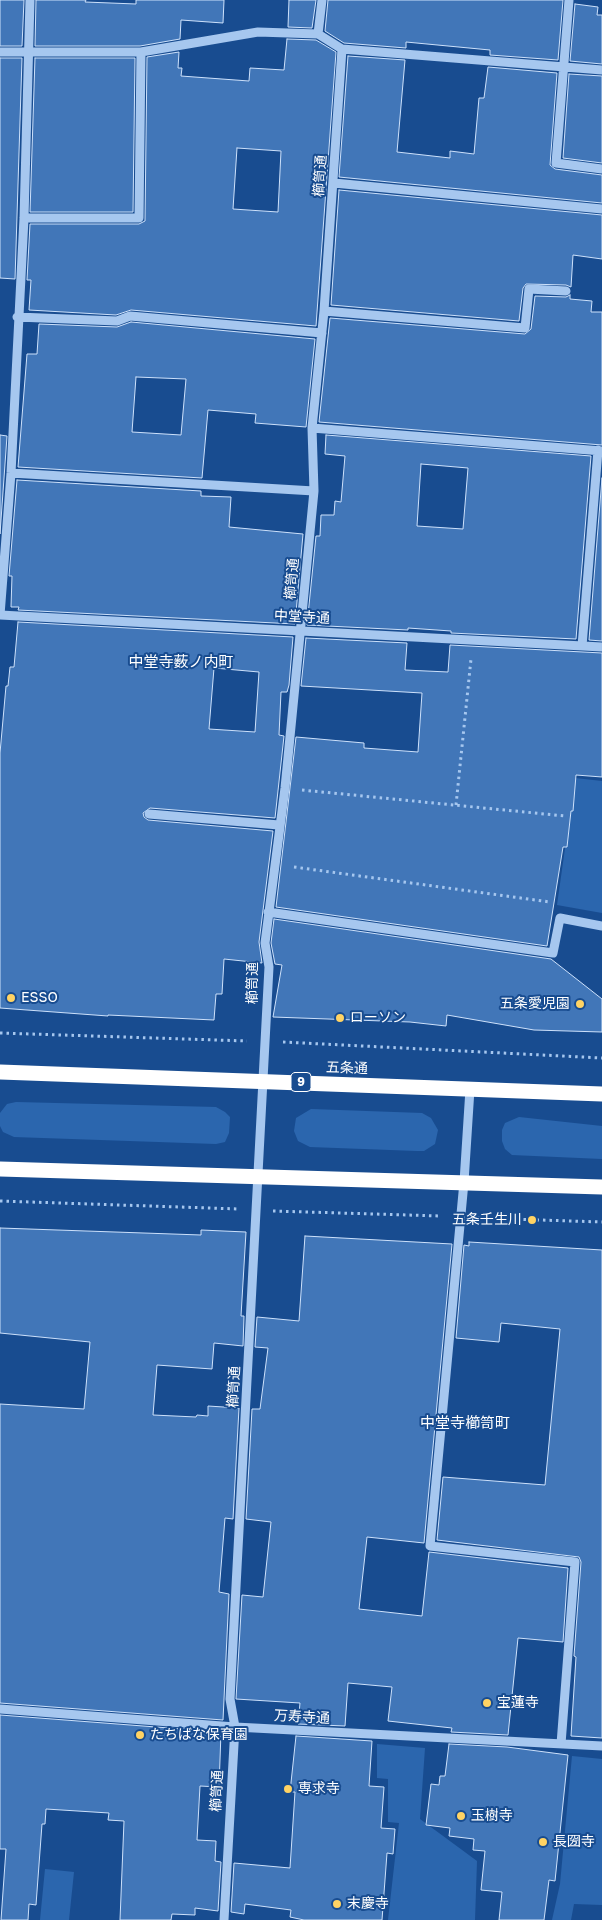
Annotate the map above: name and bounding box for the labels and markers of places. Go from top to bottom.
place label: ESSO [21,990,58,1006]
marker: ESSO [5,992,17,1004]
place label: 五条愛児園 [500,996,570,1012]
marker: 五条愛児園 [574,998,586,1010]
place label: ローソン [350,1010,406,1026]
marker: ローソン [334,1012,346,1024]
place label: 五条壬生川 [452,1212,522,1228]
marker: 五条壬生川 [526,1214,538,1226]
place label: 宝蓮寺 [497,1695,539,1711]
marker: 宝蓮寺 [481,1697,493,1709]
place label: たちばな保育園 [150,1727,248,1743]
marker: たちばな保育園 [134,1729,146,1741]
place label: 専求寺 [298,1781,340,1797]
marker: 専求寺 [282,1783,294,1795]
place label: 玉樹寺 [471,1808,513,1824]
marker: 玉樹寺 [455,1810,467,1822]
place label: 長圀寺 [553,1834,595,1850]
marker: 長圀寺 [537,1836,549,1848]
place label: 末慶寺 [347,1896,389,1912]
marker: 末慶寺 [331,1898,343,1910]

